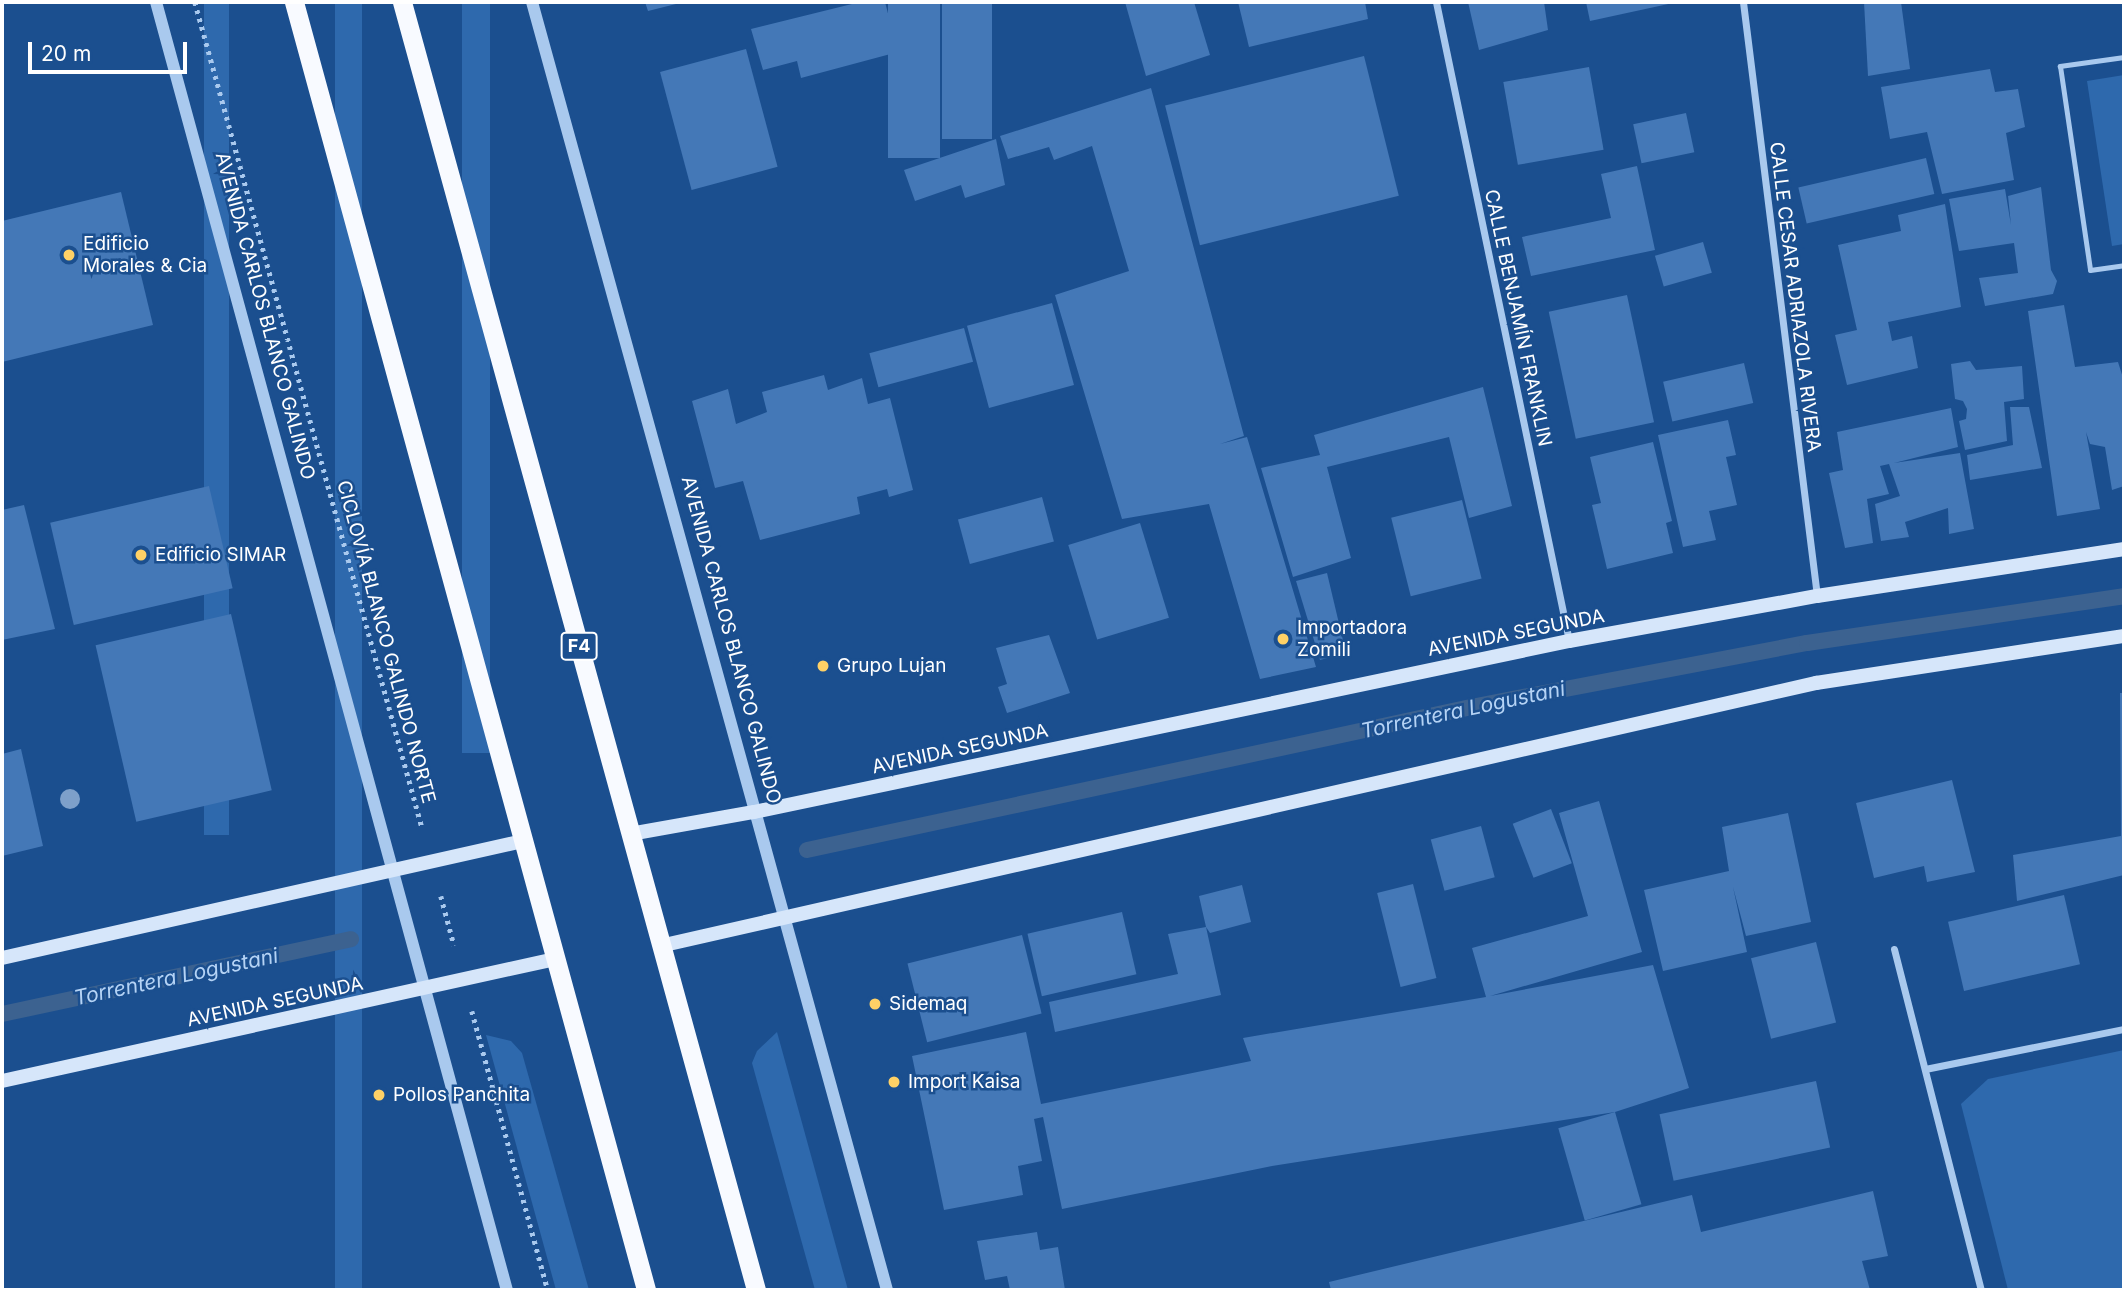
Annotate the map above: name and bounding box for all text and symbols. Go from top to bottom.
scale bar [32,28,191,72]
text: 20 m [41,41,91,66]
street label: CALLE CESAR ADRIAZOLA RIVERA [1765,141,1825,453]
street label: AVENIDA CARLOS BLANCO GALINDO [210,150,320,482]
street label: CALLE BENJAMÍN FRANKLIN [1480,187,1556,449]
place label: Edificio Morales & Cia [83,233,207,277]
marker: Edificio Morales & Cia [61,247,77,263]
street label: AVENIDA CARLOS BLANCO GALINDO [676,474,786,806]
street label: CICLOVÍA BLANCO GALINDO NORTE [332,478,440,806]
place label: Edificio SIMAR [155,544,286,566]
marker: Edificio SIMAR [133,547,149,563]
street label: AVENIDA SEGUNDA [1426,605,1606,661]
place label: Importadora Zomili [1297,617,1407,661]
marker: Importadora Zomili [1275,631,1291,647]
road number: F4 [560,632,598,660]
place label: Grupo Lujan [837,655,946,677]
marker: Grupo Lujan [815,658,831,674]
water label: Torrentera Logustani [1359,676,1567,744]
street label: AVENIDA SEGUNDA [870,719,1050,779]
water label: Torrentera Logustani [72,943,280,1011]
street label: AVENIDA SEGUNDA [185,972,365,1032]
place label: Sidemaq [889,993,967,1015]
marker: Sidemaq [867,996,883,1012]
place label: Import Kaisa [908,1071,1021,1093]
marker: Import Kaisa [886,1074,902,1090]
place label: Pollos Panchita [393,1084,530,1106]
marker: Pollos Panchita [371,1087,387,1103]

